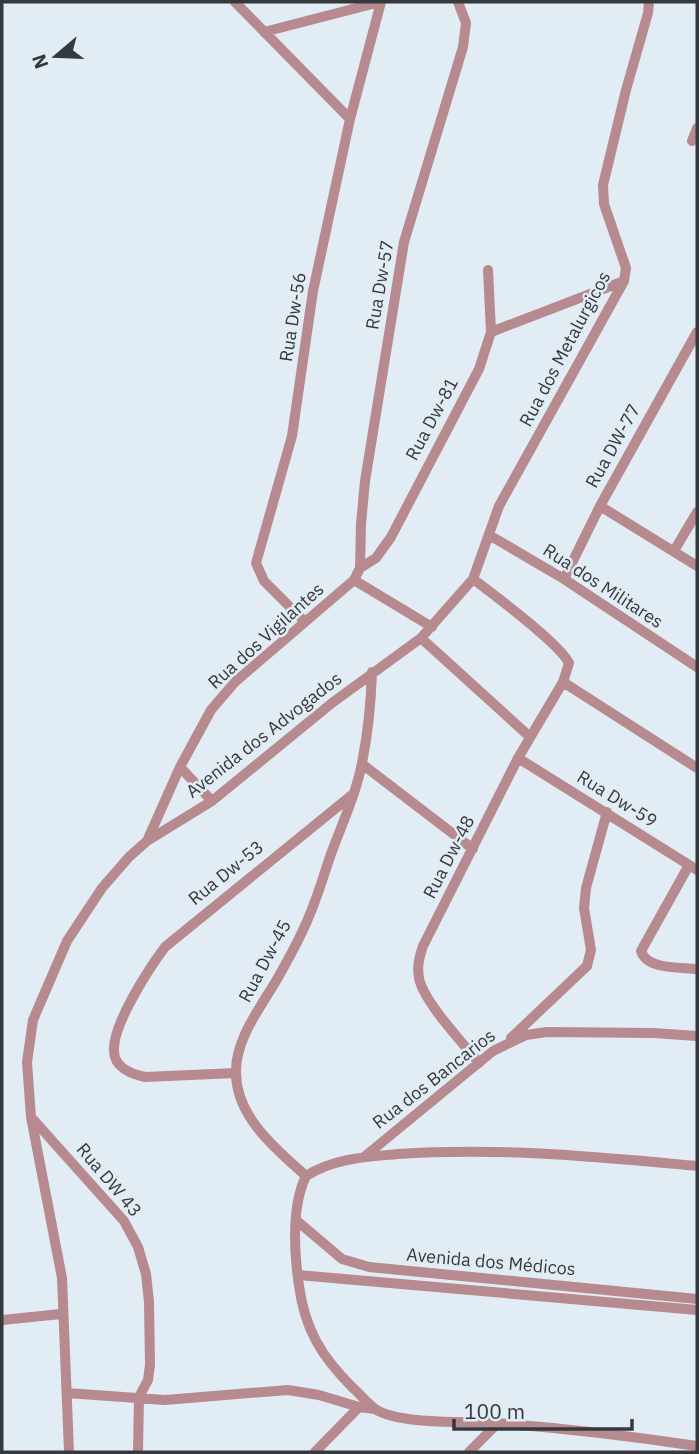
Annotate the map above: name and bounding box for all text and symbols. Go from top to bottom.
north arrow [21,21,91,91]
text: N [26,51,54,72]
street label: Rua Dw-57 [360,238,399,331]
street label: Rua dos Metalurgicos [514,267,615,430]
street label: Rua Dw-56 [274,271,311,363]
street label: Rua Dw-81 [400,374,463,464]
street label: Rua DW-77 [580,400,645,492]
street label: Rua dos Militares [539,538,668,633]
street label: Rua dos Vigilantes [203,577,328,694]
street label: Avenida dos Advogados [181,667,346,803]
street label: Rua Dw-59 [573,765,662,832]
street label: Rua Dw-48 [418,811,479,902]
street label: Rua Dw-53 [183,835,268,910]
street label: Rua Dw-45 [233,916,296,1006]
street label: Rua dos Bancarios [368,1024,500,1134]
street label: Rua DW 43 [72,1138,147,1221]
street label: Avenida dos Médicos [406,1243,577,1280]
scale bar [454,1388,632,1432]
text: 100 m [464,1397,525,1425]

